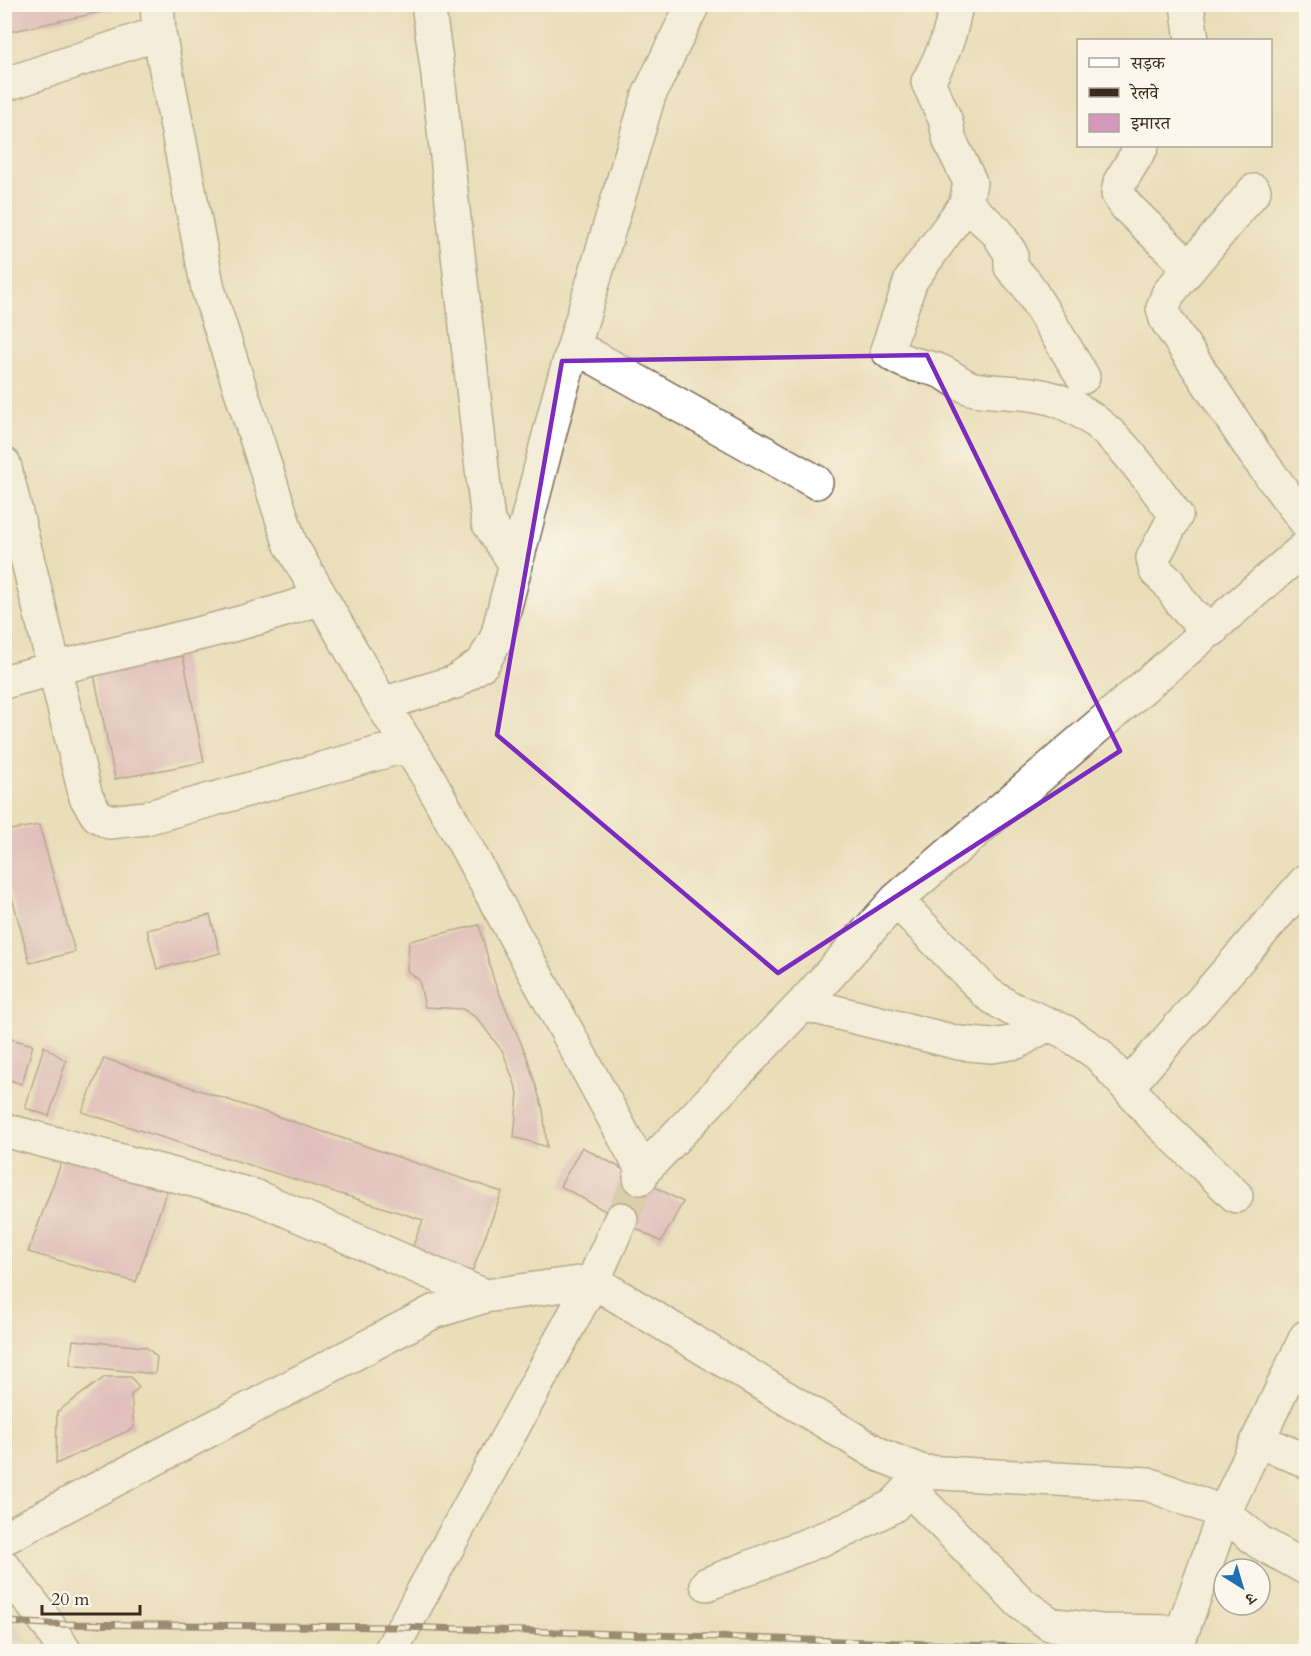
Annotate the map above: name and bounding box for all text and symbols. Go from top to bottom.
legend [1077,39,1272,147]
text: सड़क [1130,51,1166,76]
text: रेलवे [1129,81,1160,106]
text: इमारत [1130,111,1171,136]
north arrow [1212,1557,1272,1617]
scale bar [42,1578,140,1616]
text: उ [1239,1586,1261,1611]
text: 20 m [51,1587,90,1612]

